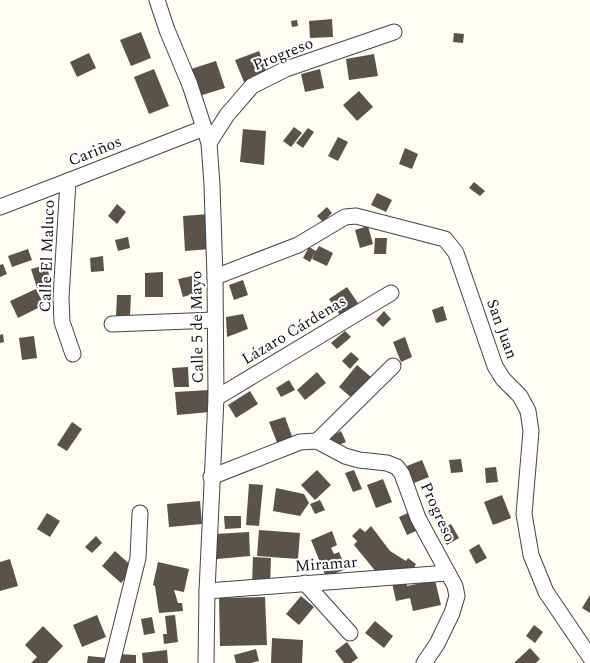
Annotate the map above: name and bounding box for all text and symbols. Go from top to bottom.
street label: Progreso [249,31,317,77]
street label: Cariños [65,129,125,173]
street label: Calle El Maluco [33,199,61,313]
street label: Calle 5 de Mayo [184,270,210,384]
street label: Lázaro Cárdenas [237,289,351,371]
street label: San Juan [480,296,524,362]
street label: Progreso [414,478,462,546]
street label: Miramar [294,550,358,578]

